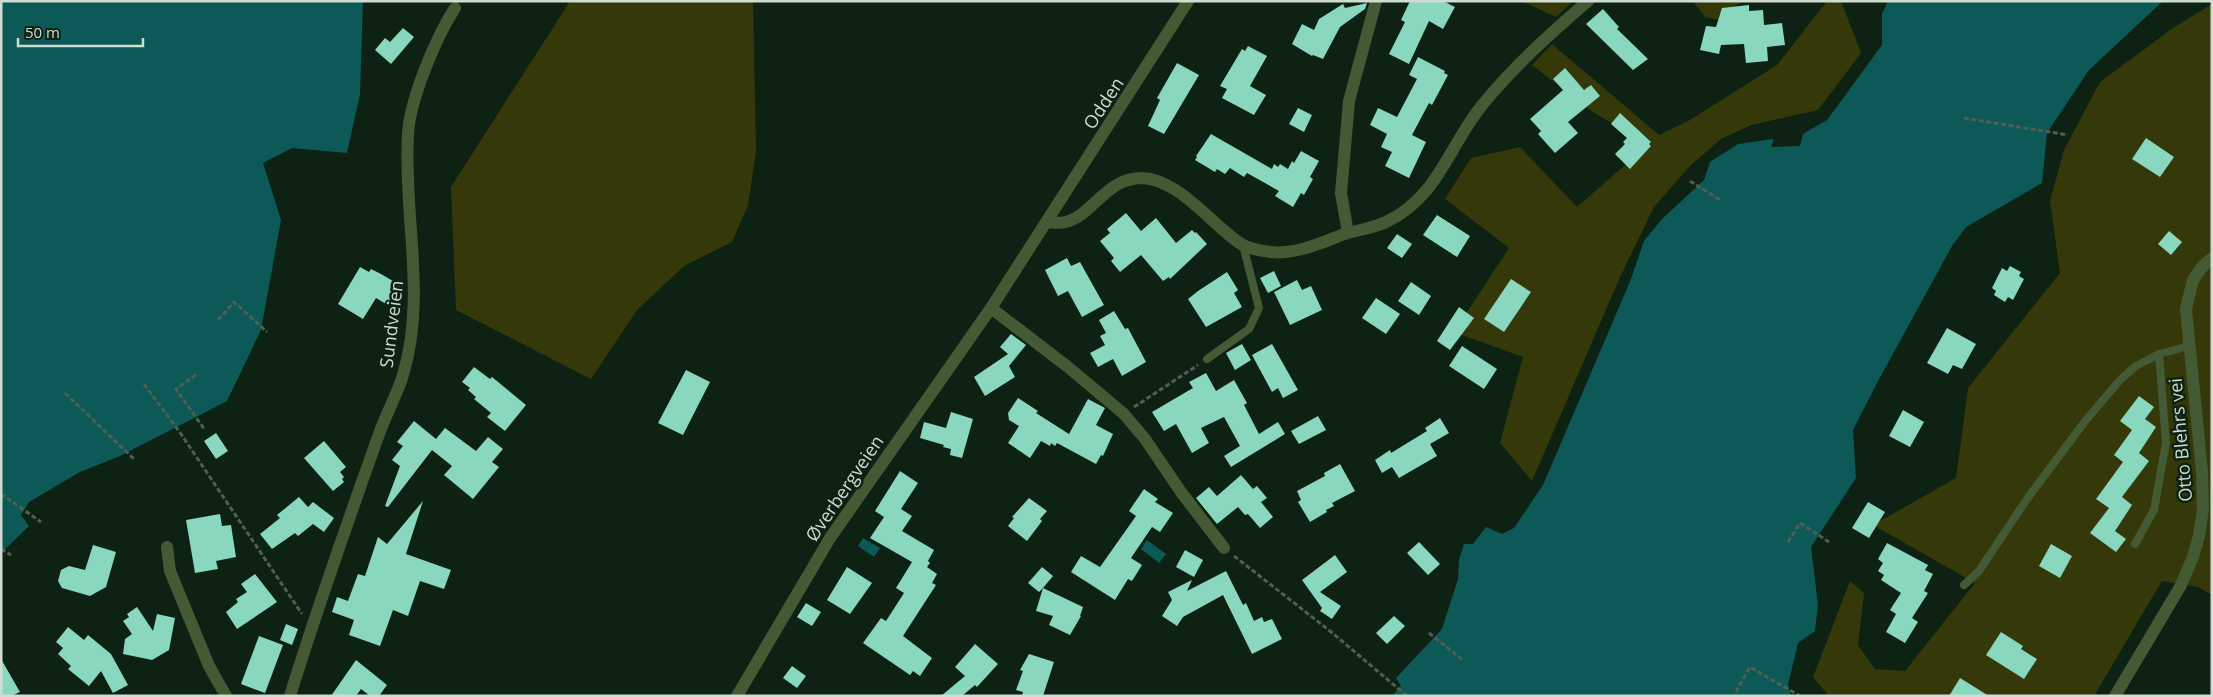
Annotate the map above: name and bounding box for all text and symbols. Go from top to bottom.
scale bar [18,15,142,47]
text: 50 m [25,22,60,42]
street label: Odden [1077,72,1129,134]
street label: Sundveien [374,279,408,369]
street label: Otto Blehrs vei [2163,377,2197,503]
street label: Øverbergveien [800,430,888,546]

